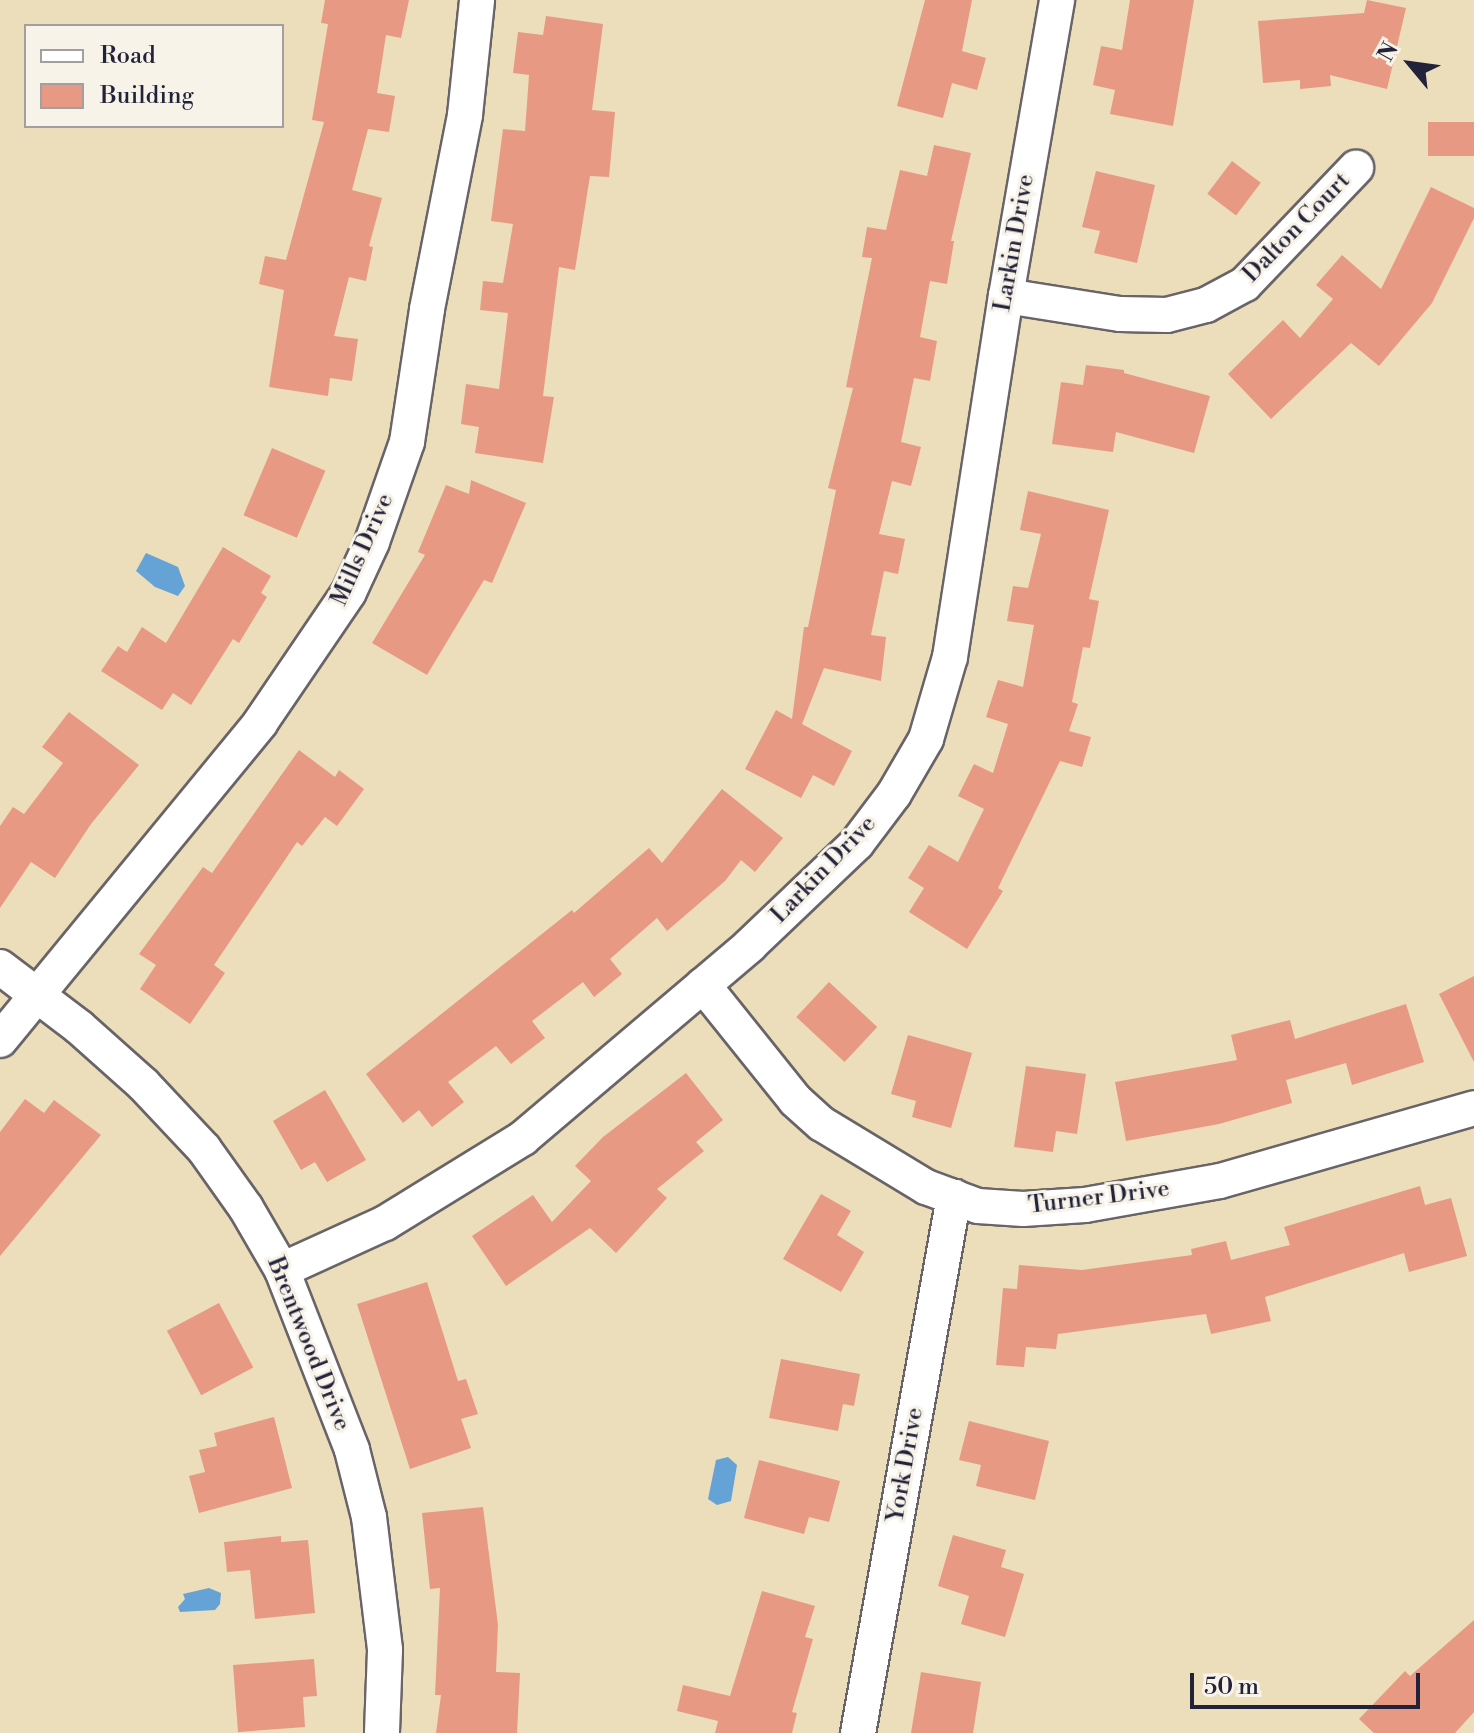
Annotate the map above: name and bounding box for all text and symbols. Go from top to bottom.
legend [24,24,284,128]
north arrow [1370,24,1450,104]
text: N [1373,38,1405,66]
text: Road [100,41,156,71]
text: Building [100,81,194,111]
street label: Dalton Court [1237,167,1357,289]
street label: Larkin Drive [989,172,1041,314]
street label: Mills Drive [325,489,401,611]
street label: Larkin Drive [765,810,883,930]
street label: Turner Drive [1027,1175,1171,1221]
street label: Brentwood Drive [260,1253,356,1435]
street label: York Drive [882,1405,930,1525]
scale bar [1194,1657,1424,1707]
text: 50 m [1204,1672,1259,1702]

